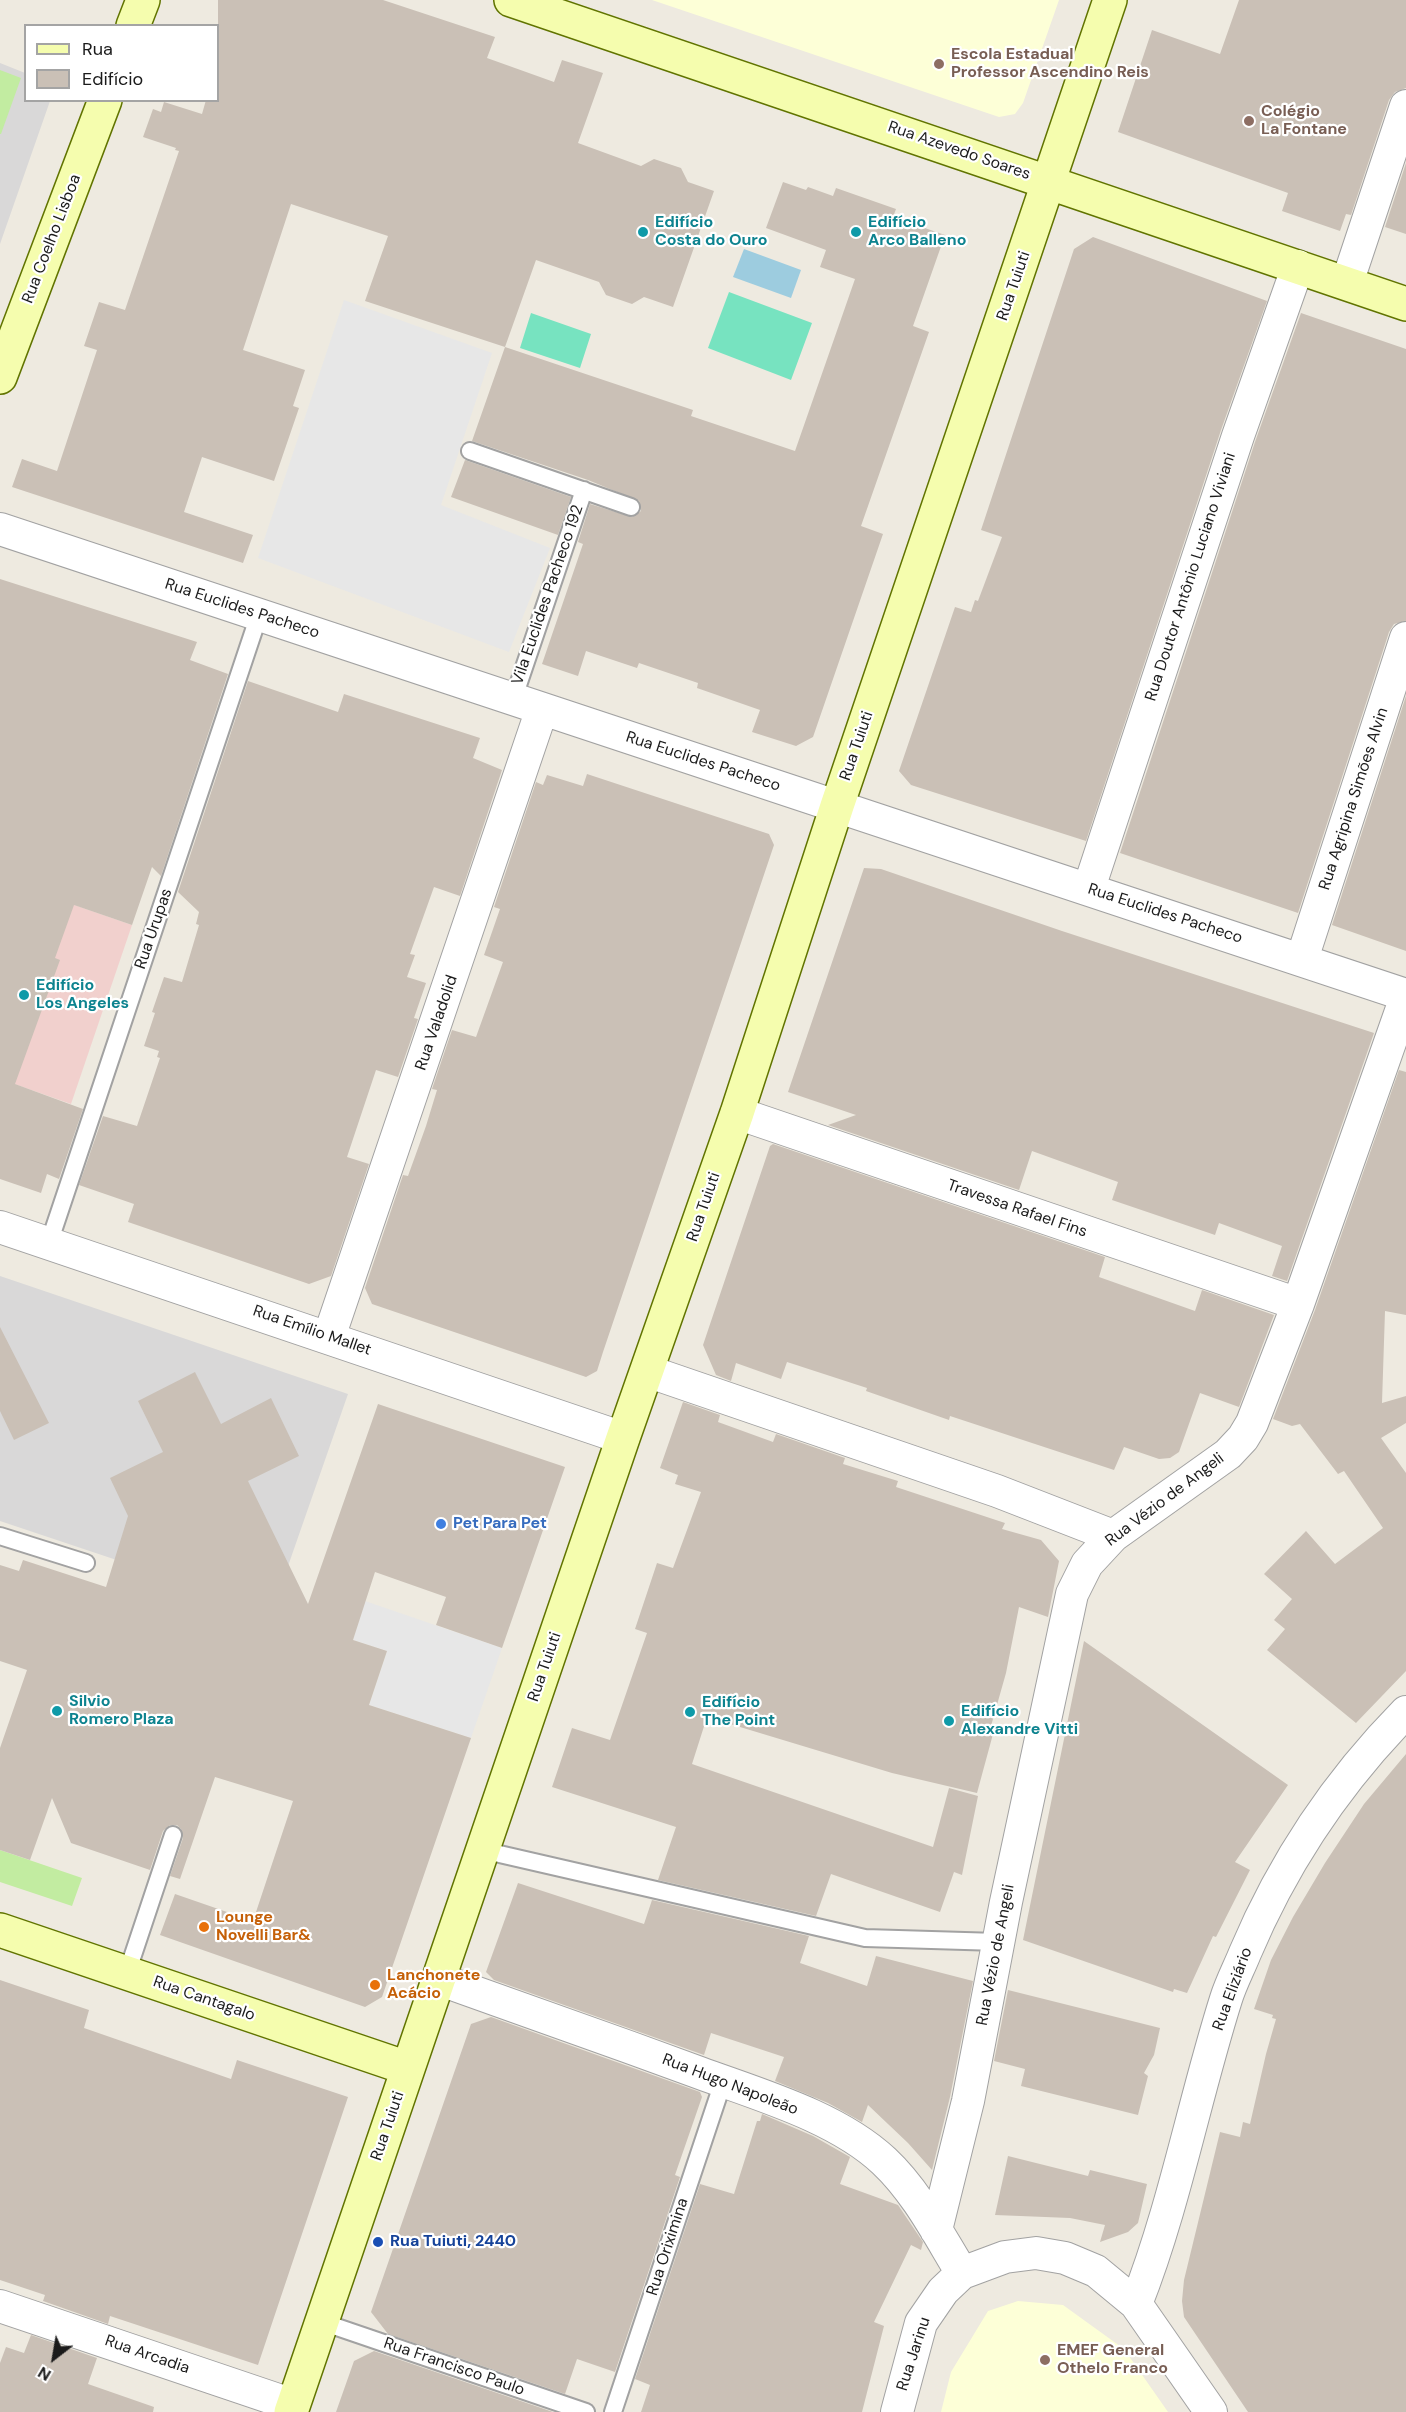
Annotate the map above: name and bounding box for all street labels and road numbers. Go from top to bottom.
street label: Rua Azevedo Soares [885,118,1033,184]
street label: Rua Coelho Lisboa [19,172,85,306]
street label: Rua Tuiuti [993,249,1035,323]
street label: Rua Doutor Antônio Luciano Viviani [1142,450,1240,704]
street label: Vila Euclides Pacheco 192 [508,502,588,688]
street label: Rua Euclides Pacheco [162,575,322,643]
street label: Rua Agripina Simões Alvin [1315,705,1393,893]
street label: Rua Tuiuti [836,709,878,783]
street label: Rua Euclides Pacheco [623,728,783,796]
street label: Rua Euclides Pacheco [1085,880,1245,948]
street label: Rua Urupas [131,886,177,972]
street label: Rua Valadolid [412,973,462,1073]
street label: Rua Tuiuti [683,1170,725,1244]
street label: Travessa Rafael Fins [944,1176,1090,1242]
street label: Rua Emílio Mallet [250,1302,374,1360]
street label: Rua Vézio de Angeli [1102,1449,1228,1551]
street label: Rua Tuiuti [524,1630,566,1704]
street label: Rua Vézio de Angeli [973,1883,1019,2027]
street label: Rua Eliziário [1209,1945,1257,2033]
street label: Rua Cantagalo [150,1973,258,2025]
street label: Rua Hugo Napoleão [659,2050,801,2120]
street label: Rua Tuiuti [367,2089,409,2163]
street label: Rua Oriximina [643,2196,693,2298]
street label: Rua Jarinu [893,2315,935,2393]
street label: Rua Arcadia [102,2332,192,2378]
street label: Rua Francisco Paulo [381,2334,527,2400]

